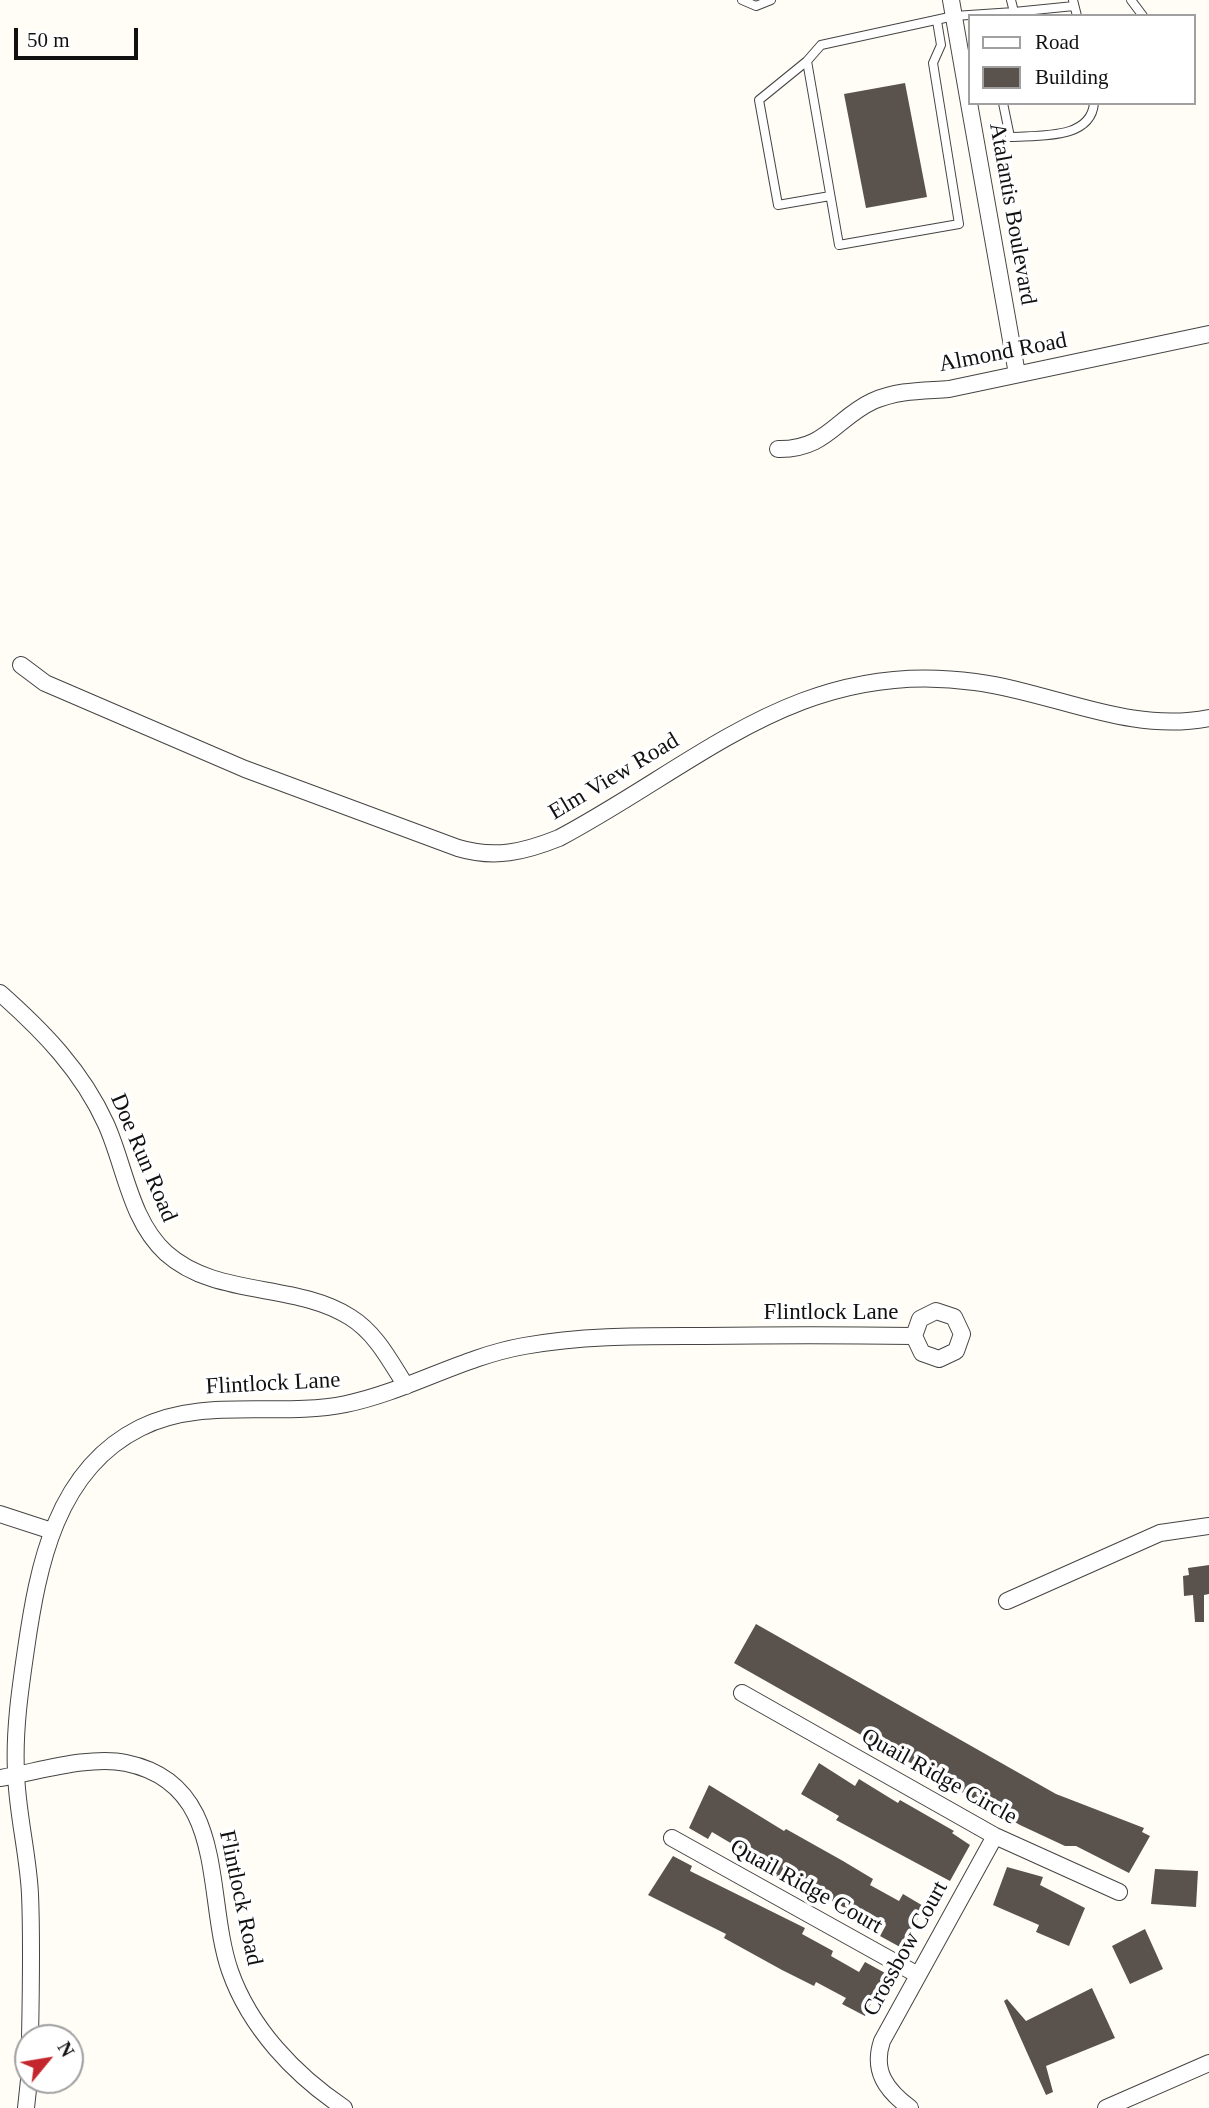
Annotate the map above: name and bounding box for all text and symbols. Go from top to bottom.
scale bar [18,14,142,58]
legend [968,14,1195,105]
text: 50 m [27,28,70,52]
text: Road [1035,30,1079,54]
text: Building [1035,65,1109,89]
street label: Atalantis Boulevard [982,121,1042,307]
street label: Almond Road [937,327,1069,379]
street label: Elm View Road [544,727,684,827]
street label: Doe Run Road [104,1090,182,1226]
street label: Flintlock Lane [764,1299,898,1327]
street label: Flintlock Lane [205,1367,341,1401]
street label: Quail Ridge Circle [856,1723,1022,1831]
street label: Flintlock Road [212,1828,268,1968]
street label: Quail Ridge Court [725,1834,887,1940]
street label: Crossbow Court [858,1877,954,2021]
north arrow [14,2024,84,2094]
text: N [53,2038,78,2060]

